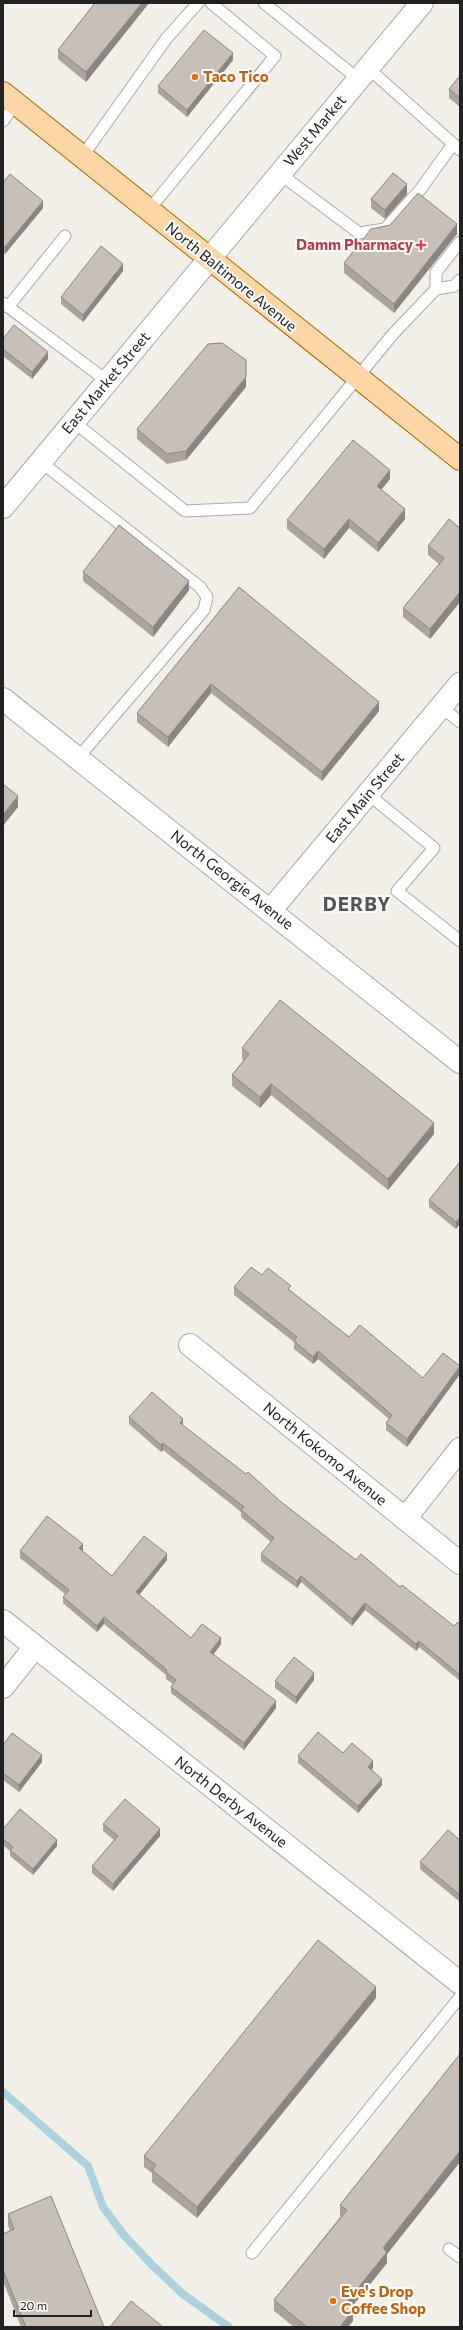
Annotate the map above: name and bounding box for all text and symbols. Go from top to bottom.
place label: Taco Tico [203,67,269,85]
marker: Taco Tico [190,72,200,82]
street label: West Market [279,91,349,170]
street label: North Baltimore Avenue [162,218,301,335]
place label: Damm Pharmacy [296,235,414,253]
marker: Damm Pharmacy [416,240,426,250]
street label: East Market Street [57,328,153,437]
street label: East Main Street [321,749,407,846]
street label: North Georgie Avenue [168,826,298,933]
district label: DERBY [323,892,391,915]
street label: North Kokomo Avenue [260,1398,391,1509]
street label: North Derby Avenue [172,1752,292,1851]
place label: Eve's Drop Coffee Shop [341,2282,426,2317]
scale bar [14,2292,91,2318]
marker: Eve's Drop Coffee Shop [328,2296,338,2306]
text: 20 m [20,2298,47,2312]

